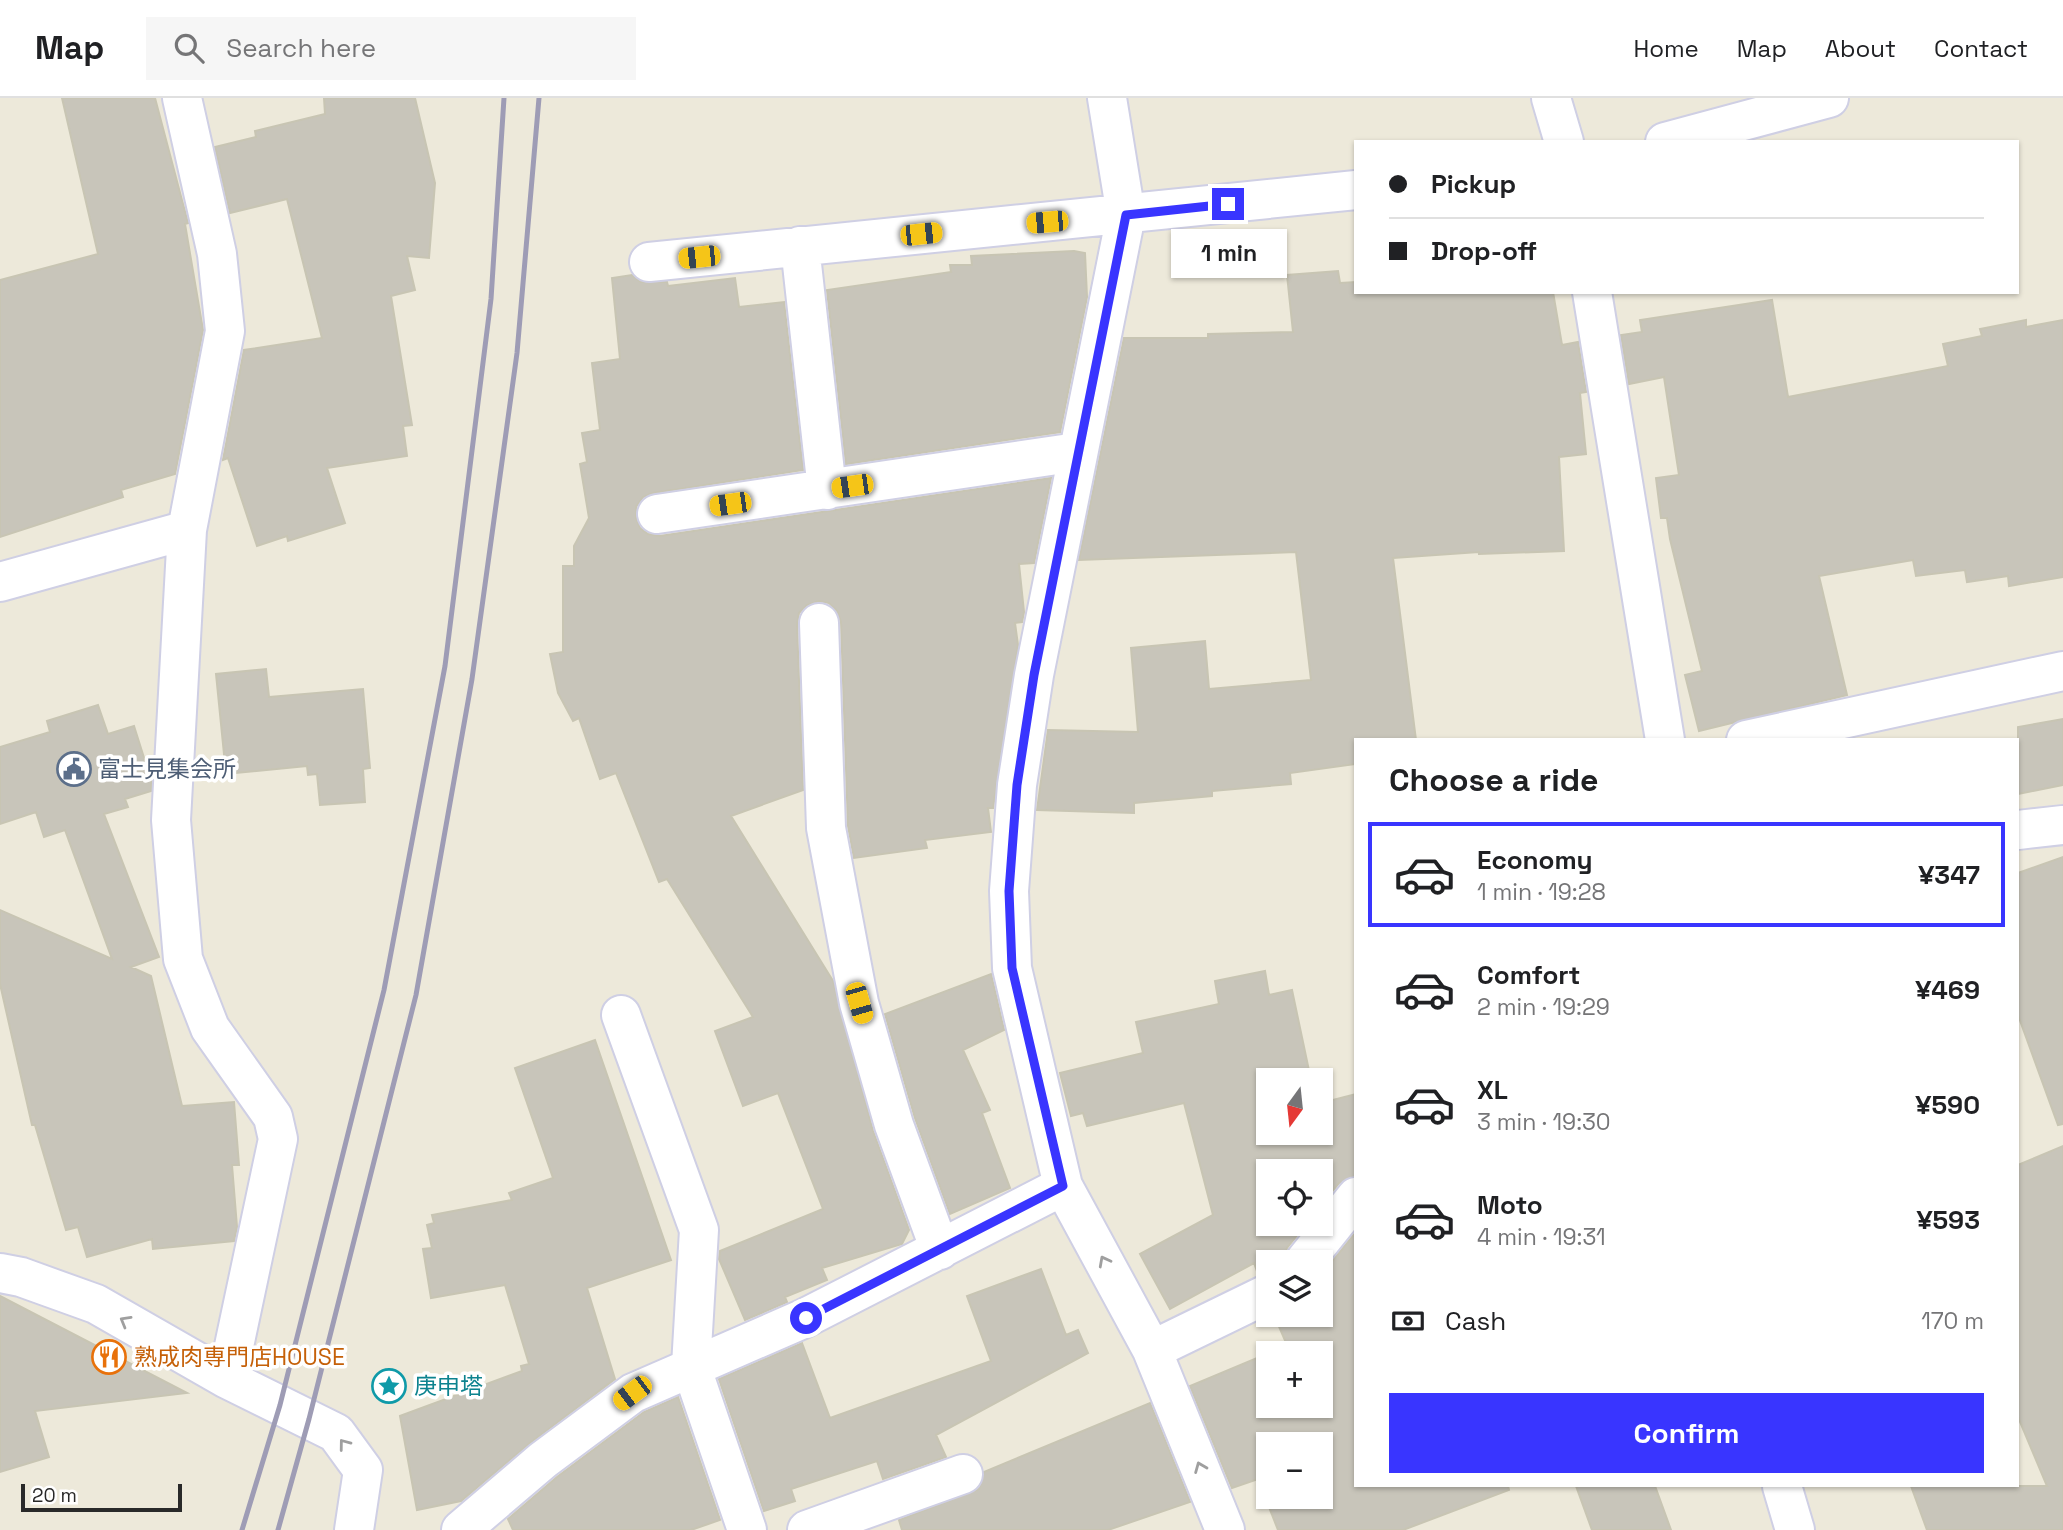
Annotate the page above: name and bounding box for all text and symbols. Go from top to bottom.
search box [146,17,636,80]
text: Map [35,27,104,69]
icon: search [170,29,208,67]
text: Search here [226,31,376,65]
text: Home [1633,33,1699,64]
text: Map [1737,33,1787,64]
text: About [1825,33,1896,64]
text: Contact [1934,33,2028,64]
text: Pickup [1431,167,1516,201]
route end [1212,188,1244,220]
car [1026,210,1069,234]
car [900,221,943,247]
callout: 1 min [1170,228,1286,278]
text: Drop-off [1431,234,1537,268]
text: 1 min [1201,238,1257,268]
car [678,244,721,270]
car [830,473,875,499]
car [708,491,753,517]
public building icon: 富士見集会所 [55,750,93,788]
place label: 富士見集会所 [98,754,236,784]
text: Choose a ride [1389,760,1599,800]
icon: car [1393,843,1456,906]
text: Economy [1477,843,1593,877]
text: ¥347 [1918,858,1980,892]
text: 1 min · 19:28 [1477,877,1606,907]
icon: car [1393,958,1456,1021]
text: Comfort [1477,958,1580,992]
text: ¥469 [1915,973,1980,1007]
car [844,980,875,1026]
text: 2 min · 19:29 [1477,992,1610,1022]
north arrow [1256,1068,1334,1144]
map controls [1256,1068,1333,1509]
icon: car [1393,1073,1456,1136]
text: XL [1477,1073,1508,1107]
text: ¥590 [1915,1088,1980,1122]
text: 3 min · 19:30 [1477,1107,1611,1137]
button: locate [1256,1159,1333,1236]
icon: car [1393,1188,1456,1251]
text: Moto [1477,1188,1543,1222]
text: ¥593 [1916,1203,1980,1237]
text: 4 min · 19:31 [1477,1222,1606,1252]
button: layers [1256,1250,1333,1327]
one-way arrow [1099,1256,1112,1268]
route start [790,1302,822,1334]
icon: cash [1389,1302,1427,1340]
text: Cash [1445,1304,1506,1338]
text: 170 m [1921,1306,1984,1336]
one-way arrow [120,1316,133,1329]
restaurant icon: 熟成肉専門店HOUSE [90,1338,128,1376]
button: + [1256,1341,1333,1418]
place label: 熟成肉専門店HOUSE [134,1342,345,1372]
place icon: 庚申塔 [370,1367,408,1405]
place label: 庚申塔 [414,1371,483,1401]
car [609,1372,656,1414]
button: Confirm [1389,1393,1984,1473]
button: − [1256,1432,1333,1509]
one-way arrow [340,1440,353,1452]
one-way arrow [1194,1461,1208,1473]
scale bar [21,1481,182,1513]
text: 20 m [32,1483,77,1508]

